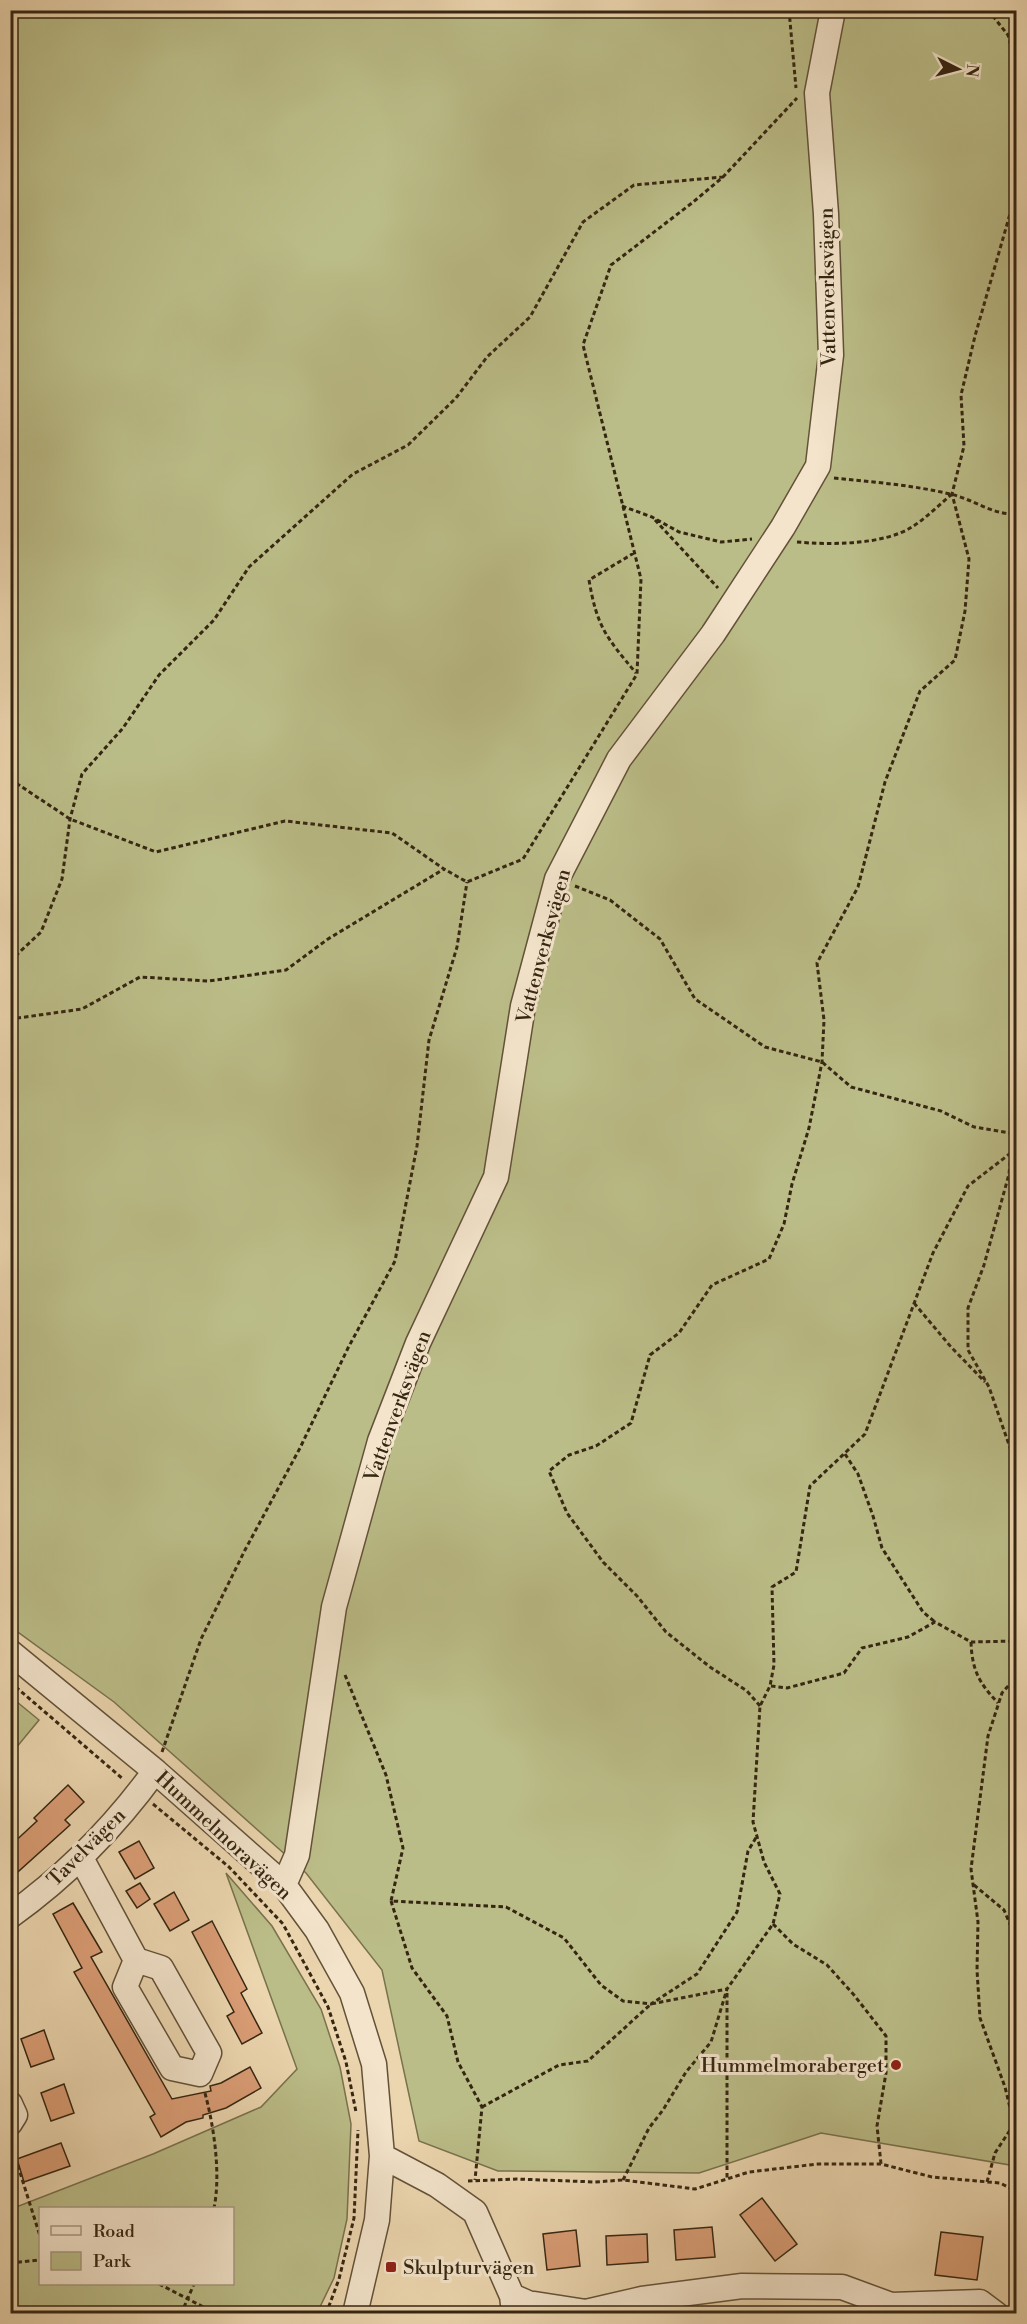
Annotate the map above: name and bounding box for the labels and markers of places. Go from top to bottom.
place label: Hummelmoraberget [701,2054,884,2079]
marker: Hummelmoraberget [889,2058,903,2072]
place label: Skulpturvägen [403,2256,535,2281]
marker: Skulpturvägen [384,2260,398,2274]

